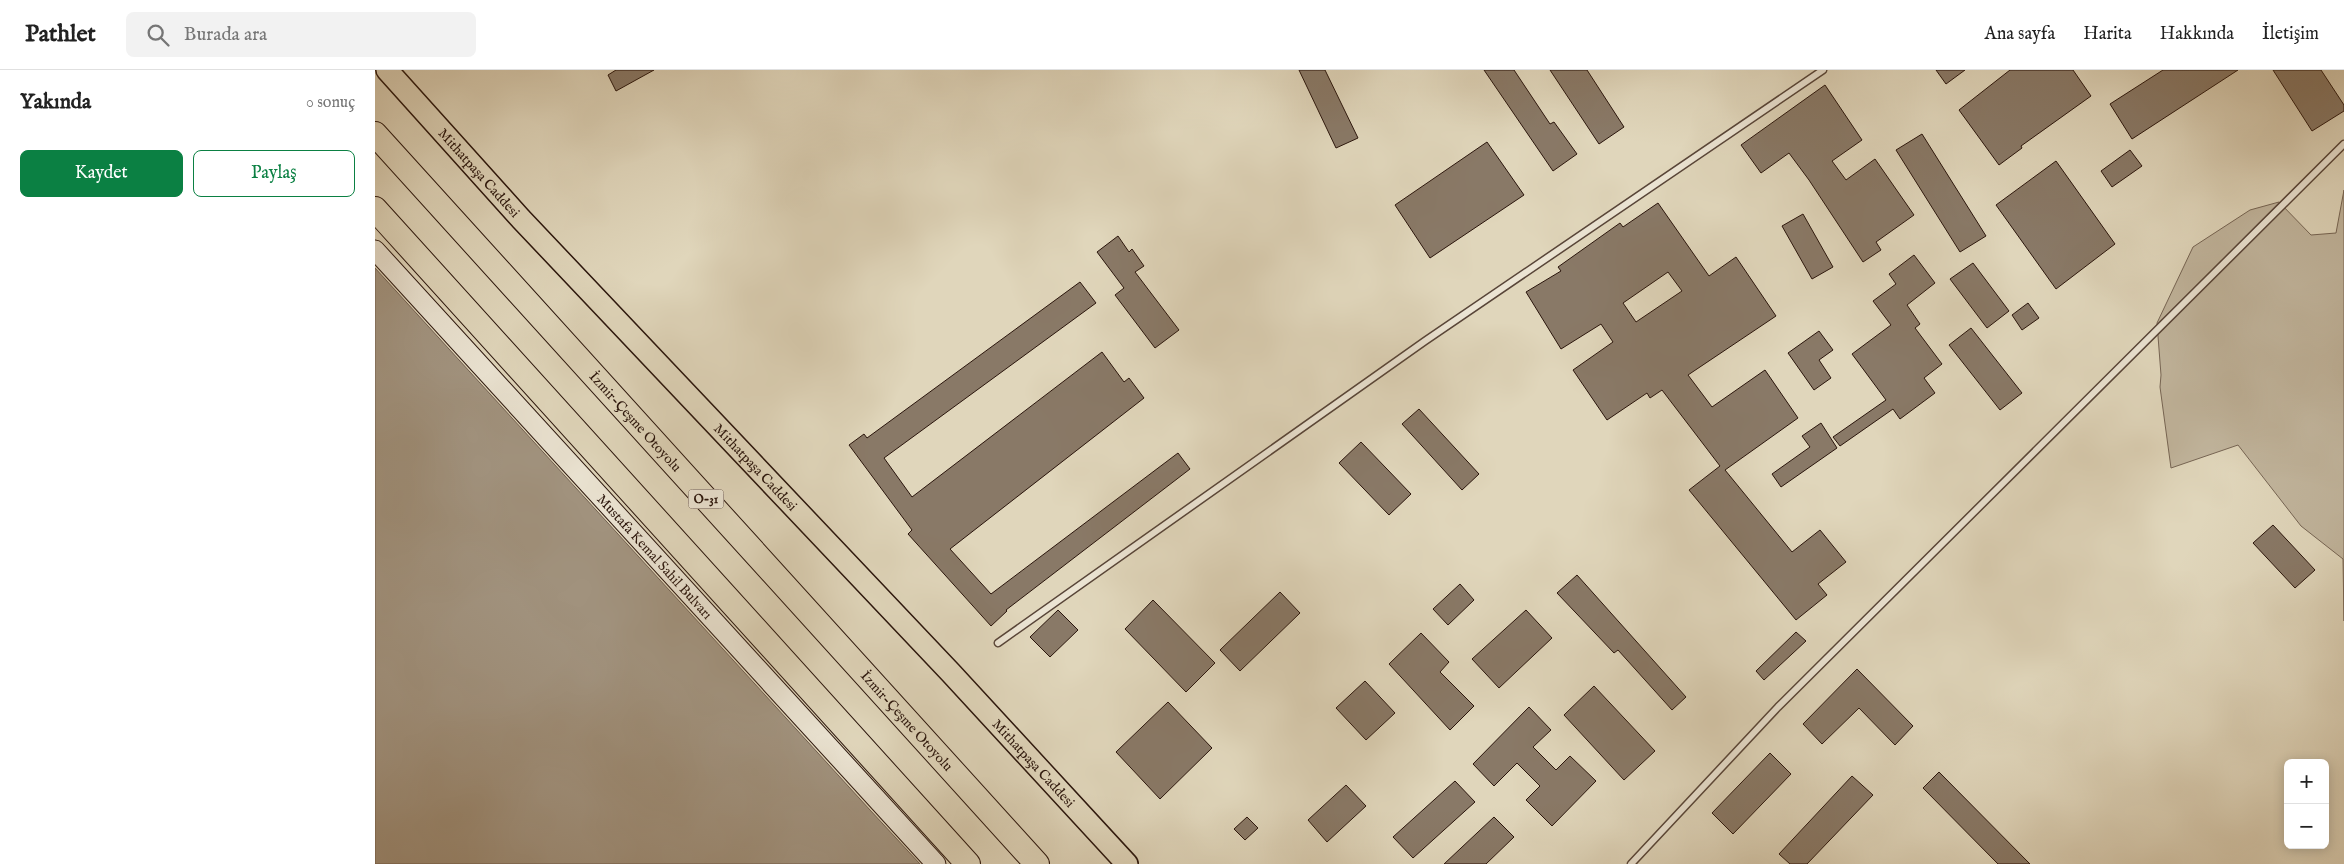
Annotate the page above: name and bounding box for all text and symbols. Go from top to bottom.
search box [126,12,476,57]
text: Pathlet [25,19,96,50]
icon: search [144,21,172,49]
text: Burada ara [184,23,267,47]
text: Ana sayfa [1985,23,2055,46]
text: Harita [2083,23,2132,46]
text: Hakkında [2160,23,2234,46]
text: İletişim [2262,23,2319,46]
text: Yakında [20,89,91,116]
text: 0 sonuç [306,93,355,113]
street label: Mithatpaşa Caddesi [434,125,523,222]
button: Kaydet [20,150,183,197]
button: Paylaş [193,150,355,197]
street label: İzmir-Çeşme Otoyolu [585,368,685,476]
street label: Mithatpaşa Caddesi [709,420,801,515]
road number: O-31 [689,489,723,508]
street label: Mustafa Kemal Sahil Bulvarı [592,491,716,624]
street label: İzmir-Çeşme Otoyolu [856,667,956,775]
street label: Mithatpaşa Caddesi [988,716,1079,812]
map controls [2284,759,2329,849]
button: + [2284,759,2329,804]
button: − [2284,804,2329,849]

